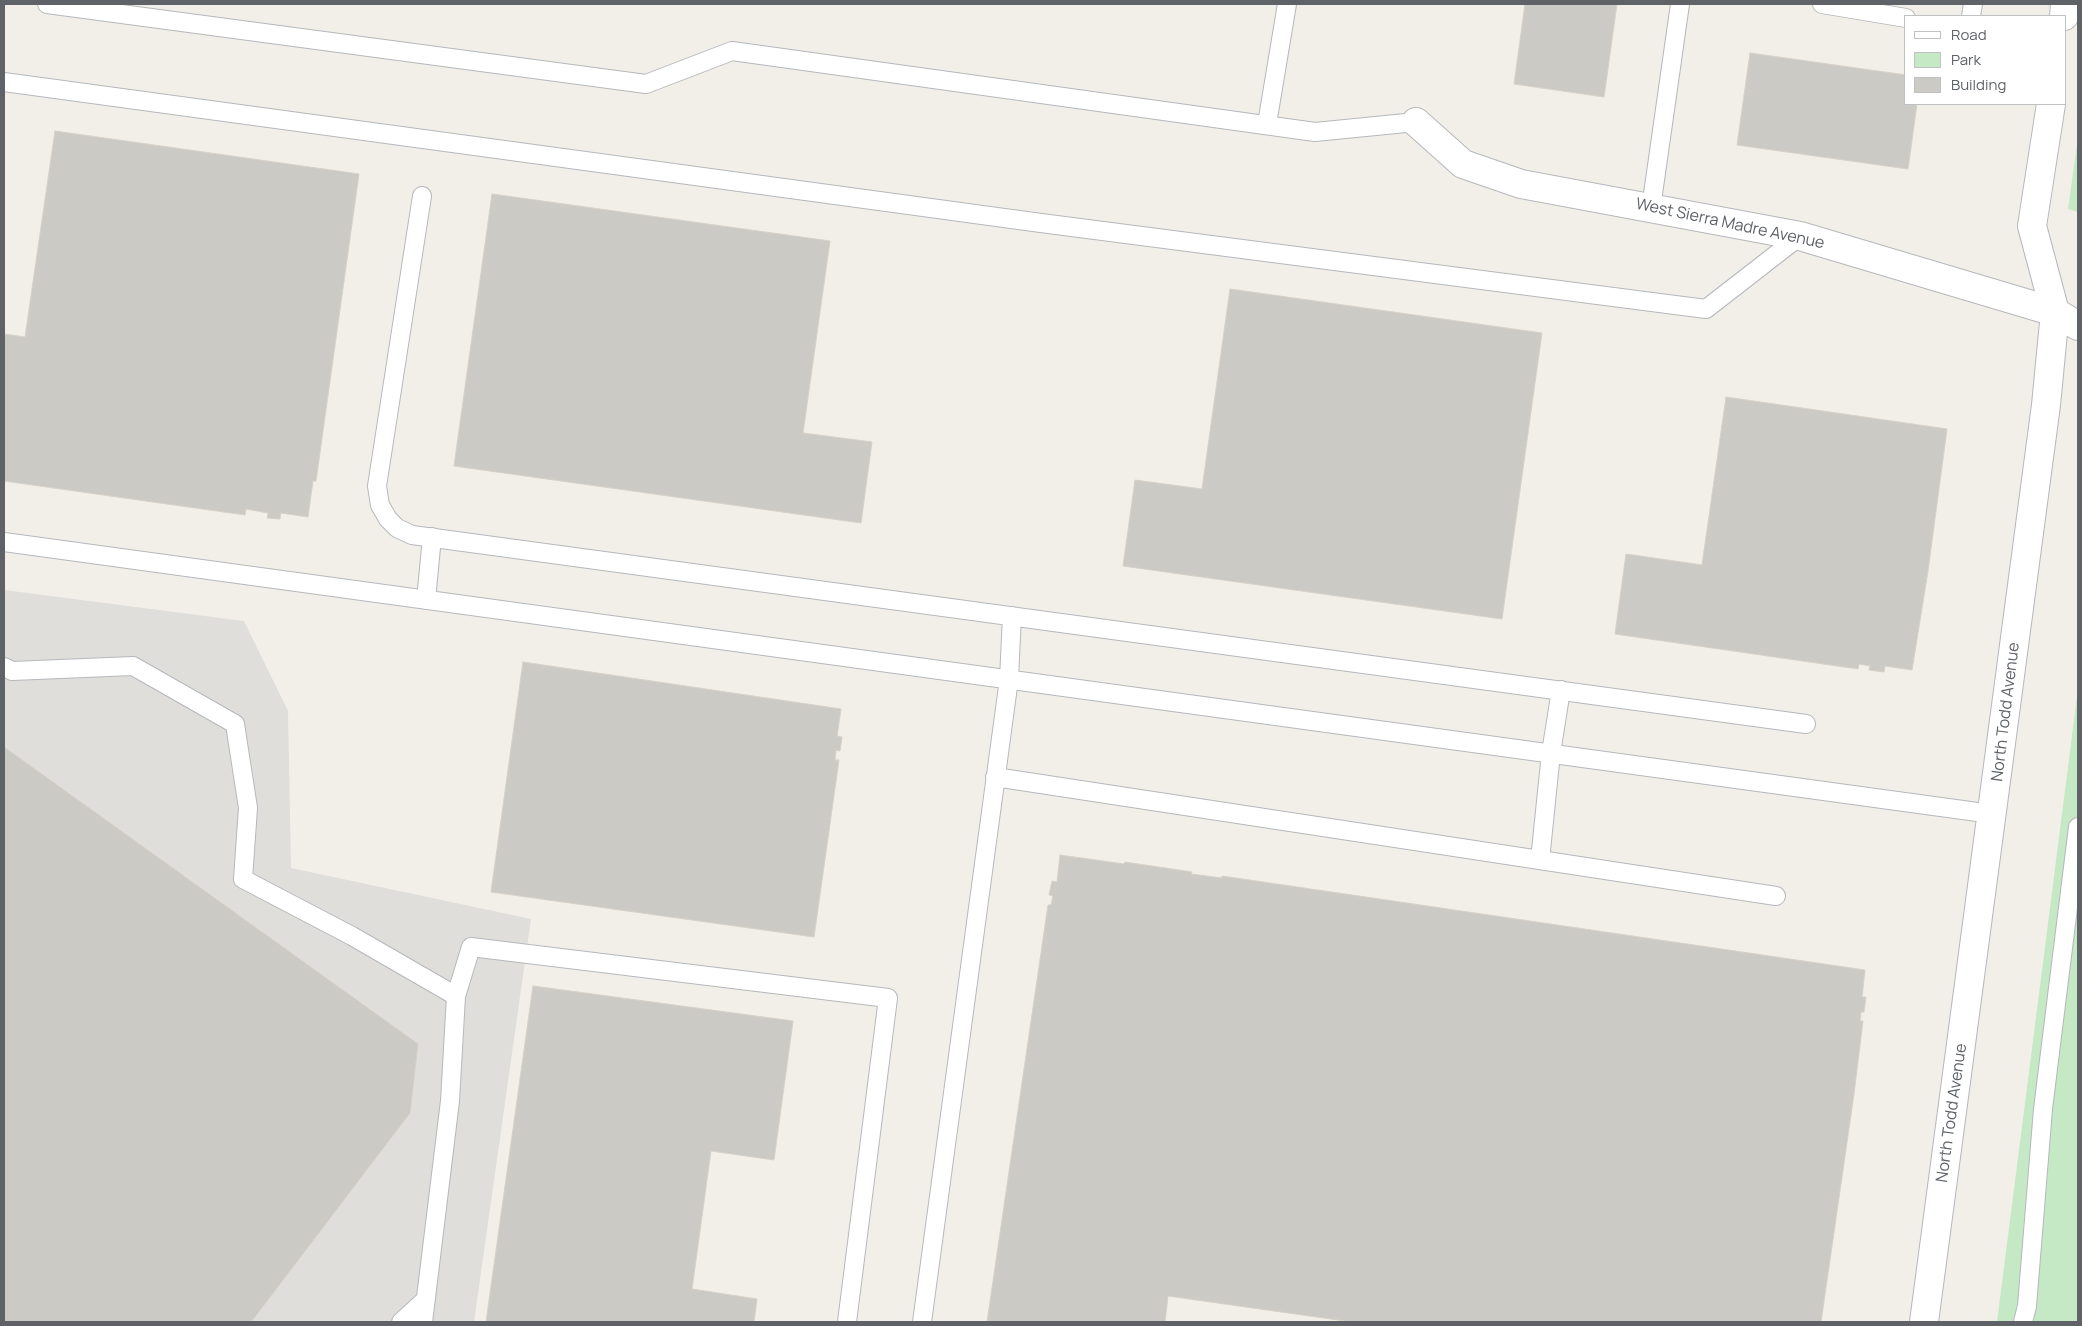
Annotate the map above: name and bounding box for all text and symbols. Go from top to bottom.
legend [1904,15,2067,105]
text: Road [1951,24,1987,45]
text: Park [1951,49,1981,70]
text: Building [1951,74,2006,95]
street label: West Sierra Madre Avenue [1634,195,1826,253]
street label: North Todd Avenue [1988,641,2024,783]
street label: North Todd Avenue [1933,1042,1971,1184]

